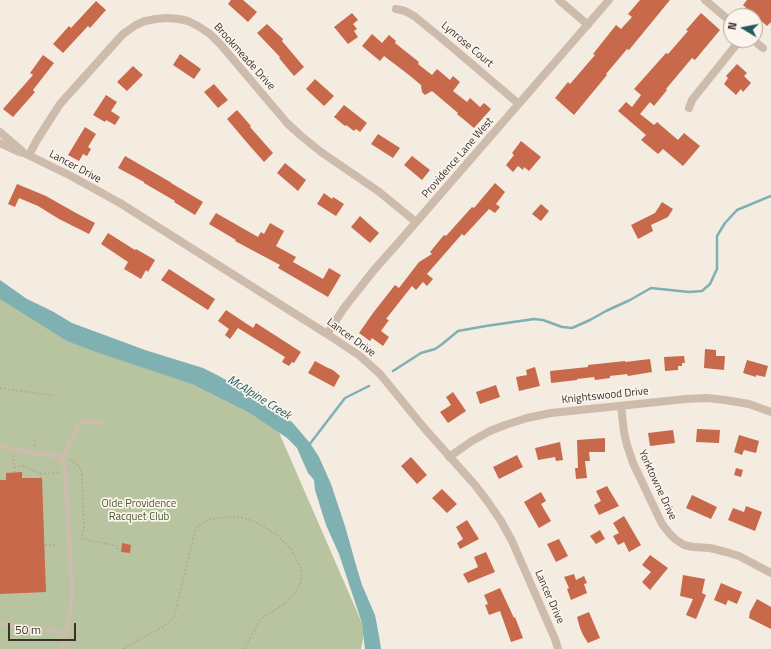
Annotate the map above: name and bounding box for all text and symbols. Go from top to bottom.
north arrow [723,8,763,48]
street label: Lynrose Court [438,19,496,71]
street label: Brookmeade Drive [210,21,278,93]
text: N [724,21,741,31]
street label: Providence Lane West [419,115,497,201]
street label: Lancer Drive [47,148,103,186]
street label: Lancer Drive [324,316,378,360]
water label: McAlpine Creek [225,373,293,423]
street label: Knightswood Drive [561,385,649,407]
street label: Yorktowne Drive [635,448,679,522]
park label: Olde Providence Racquet Club [102,497,176,523]
street label: Lancer Drive [531,568,567,626]
scale bar [10,615,78,641]
text: 50 m [15,620,41,639]

